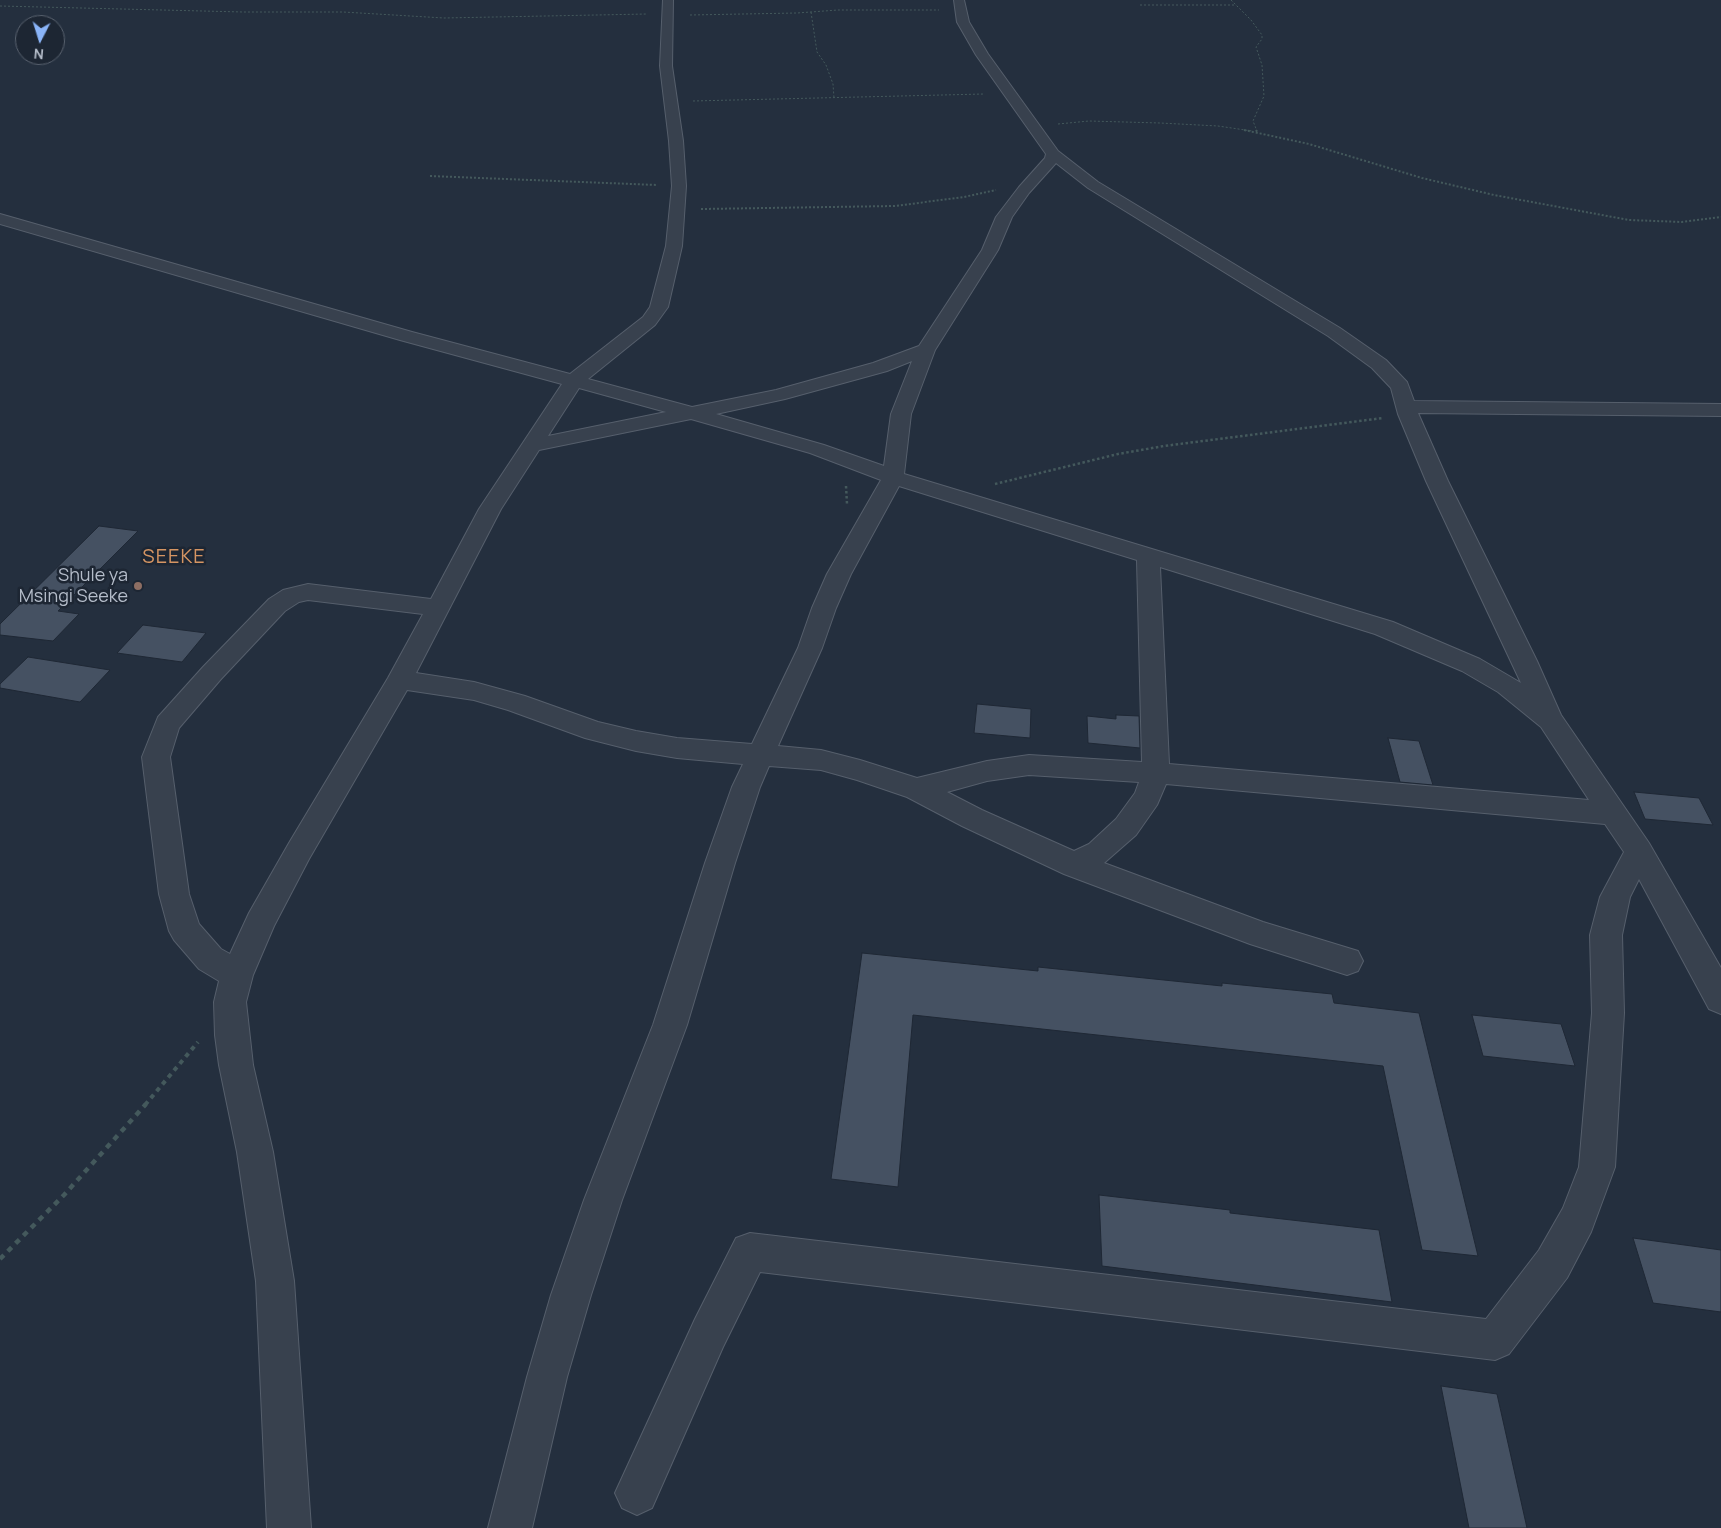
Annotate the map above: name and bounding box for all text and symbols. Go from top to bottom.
north arrow [15,15,65,65]
text: N [33,45,45,64]
district label: SEEKE [142,545,206,569]
place label: Shule ya Msingi Seeke [19,565,128,608]
marker: Shule ya Msingi Seeke [132,580,144,592]

